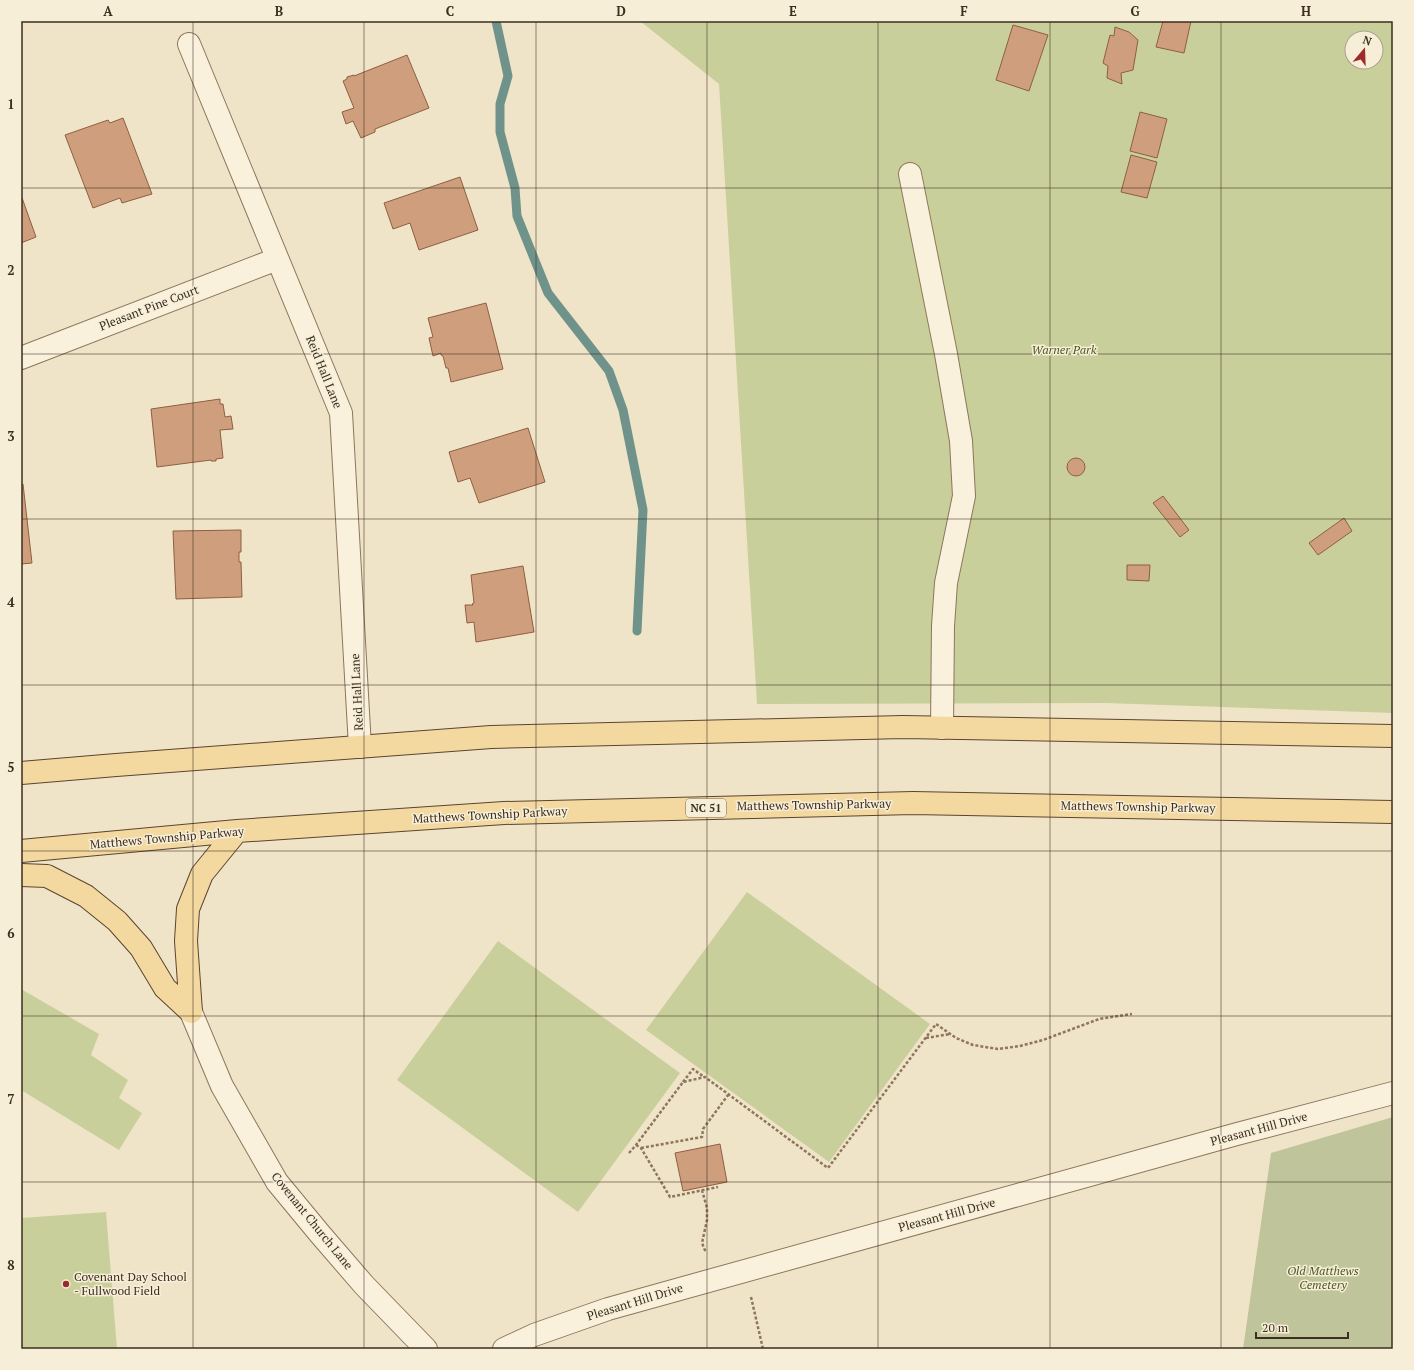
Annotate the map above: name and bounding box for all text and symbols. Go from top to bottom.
text: A [103,2,113,20]
text: B [275,2,283,20]
text: C [446,2,454,20]
text: D [616,2,626,20]
text: E [789,2,797,20]
text: F [960,2,968,20]
text: G [1130,2,1140,20]
text: H [1301,2,1311,20]
north arrow [1344,30,1384,70]
text: N [1361,33,1374,49]
text: 1 [7,95,15,113]
text: 2 [7,261,15,279]
street label: Pleasant Pine Court [97,281,201,333]
street label: Reid Hall Lane [303,333,346,410]
park label: Warner Park [1032,342,1097,357]
text: 3 [7,427,15,445]
text: 4 [7,593,15,611]
street label: Reid Hall Lane [347,653,366,731]
text: 5 [7,758,15,776]
street label: Matthews Township Parkway [737,796,892,813]
street label: Matthews Township Parkway [1061,798,1216,815]
road number: NC 51 [686,799,726,817]
street label: Matthews Township Parkway [412,803,569,826]
street label: Matthews Township Parkway [89,823,246,852]
text: 6 [7,924,15,942]
text: 7 [7,1090,15,1108]
street label: Pleasant Hill Drive [1209,1108,1309,1149]
street label: Covenant Church Lane [268,1169,356,1272]
street label: Pleasant Hill Drive [897,1194,997,1235]
text: 8 [7,1256,15,1274]
park label: Old Matthews Cemetery [1287,1263,1359,1292]
place label: Covenant Day School - Fullwood Field [74,1269,187,1298]
marker: Covenant Day School - Fullwood Field [61,1279,71,1289]
street label: Pleasant Hill Drive [585,1280,685,1323]
scale bar [1256,1314,1348,1340]
text: 20 m [1262,1320,1289,1335]

